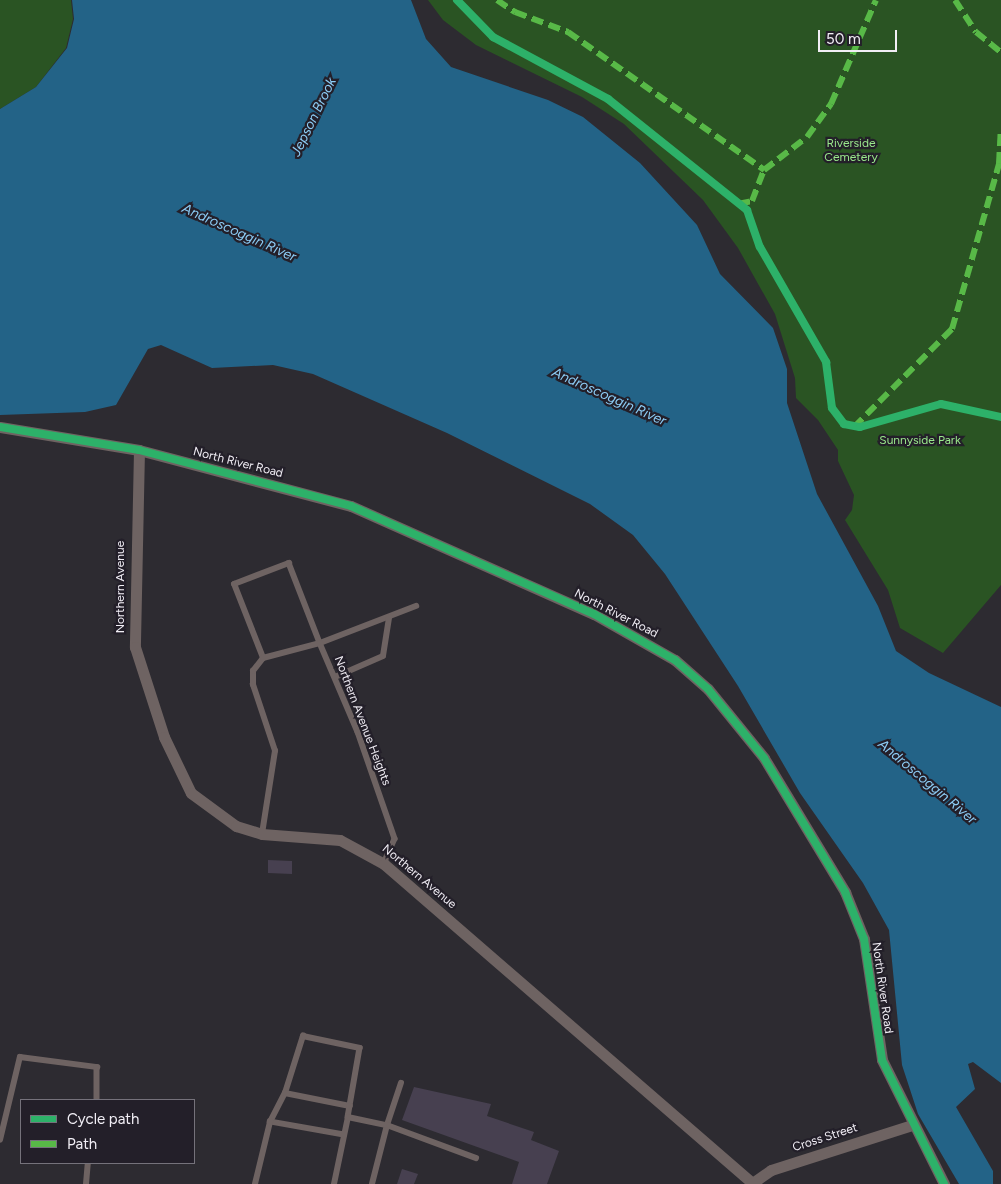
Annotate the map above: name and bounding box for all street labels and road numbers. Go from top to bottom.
street label: North River Road [192,445,284,481]
street label: Northern Avenue [114,541,128,633]
street label: North River Road [572,587,660,641]
street label: Northern Avenue Heights [331,654,393,788]
street label: Northern Avenue [379,842,459,912]
street label: North River Road [868,941,896,1035]
street label: Cross Street [791,1121,859,1155]

